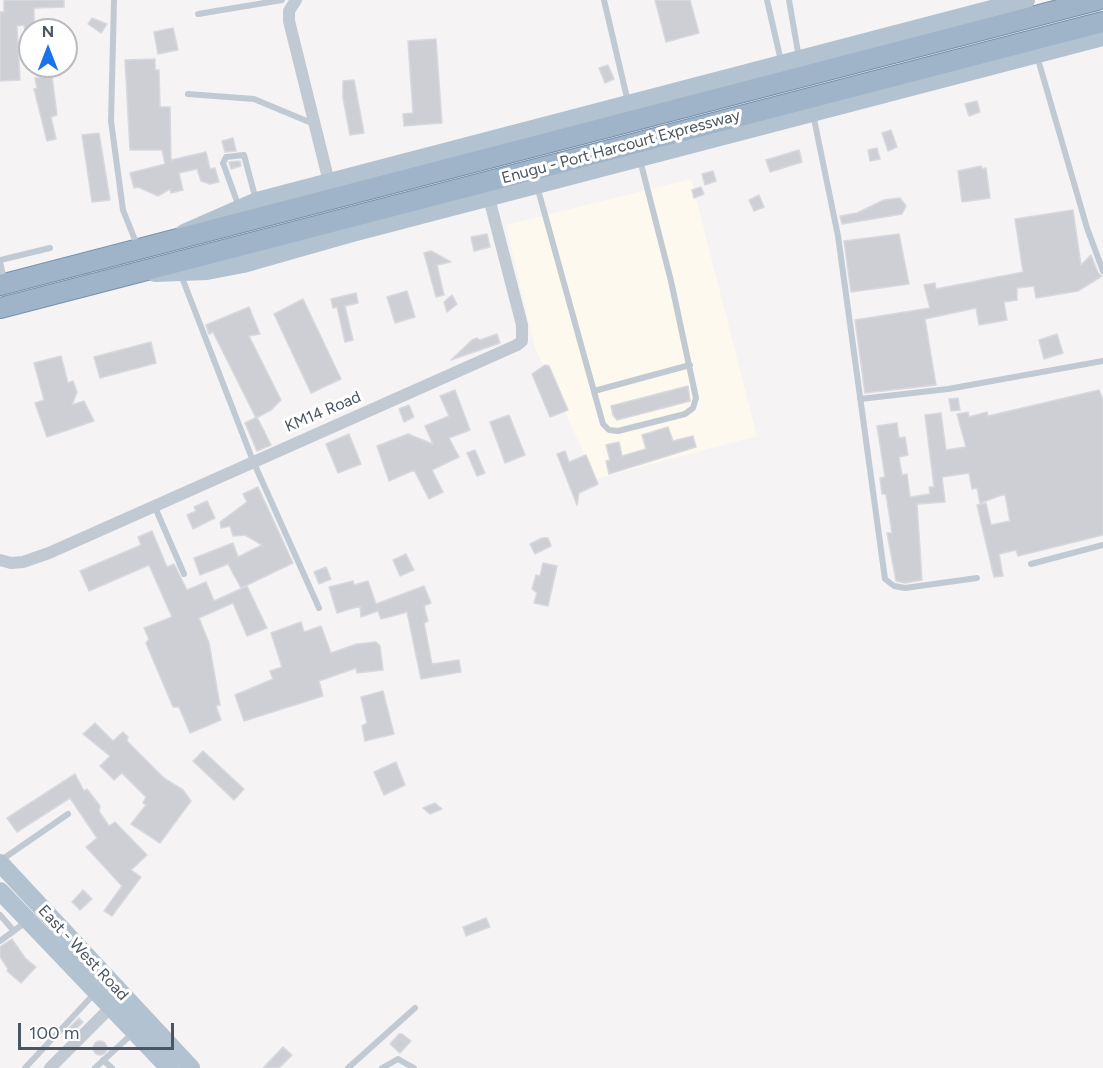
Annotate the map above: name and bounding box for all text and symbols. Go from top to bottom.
north arrow [18,18,78,78]
text: N [42,22,54,41]
street label: Enugu - Port Harcourt Expressway [500,106,742,188]
street label: KM14 Road [282,387,364,437]
street label: East - West Road [34,901,132,1005]
scale bar [21,1011,177,1049]
text: 100 m [29,1022,79,1044]

